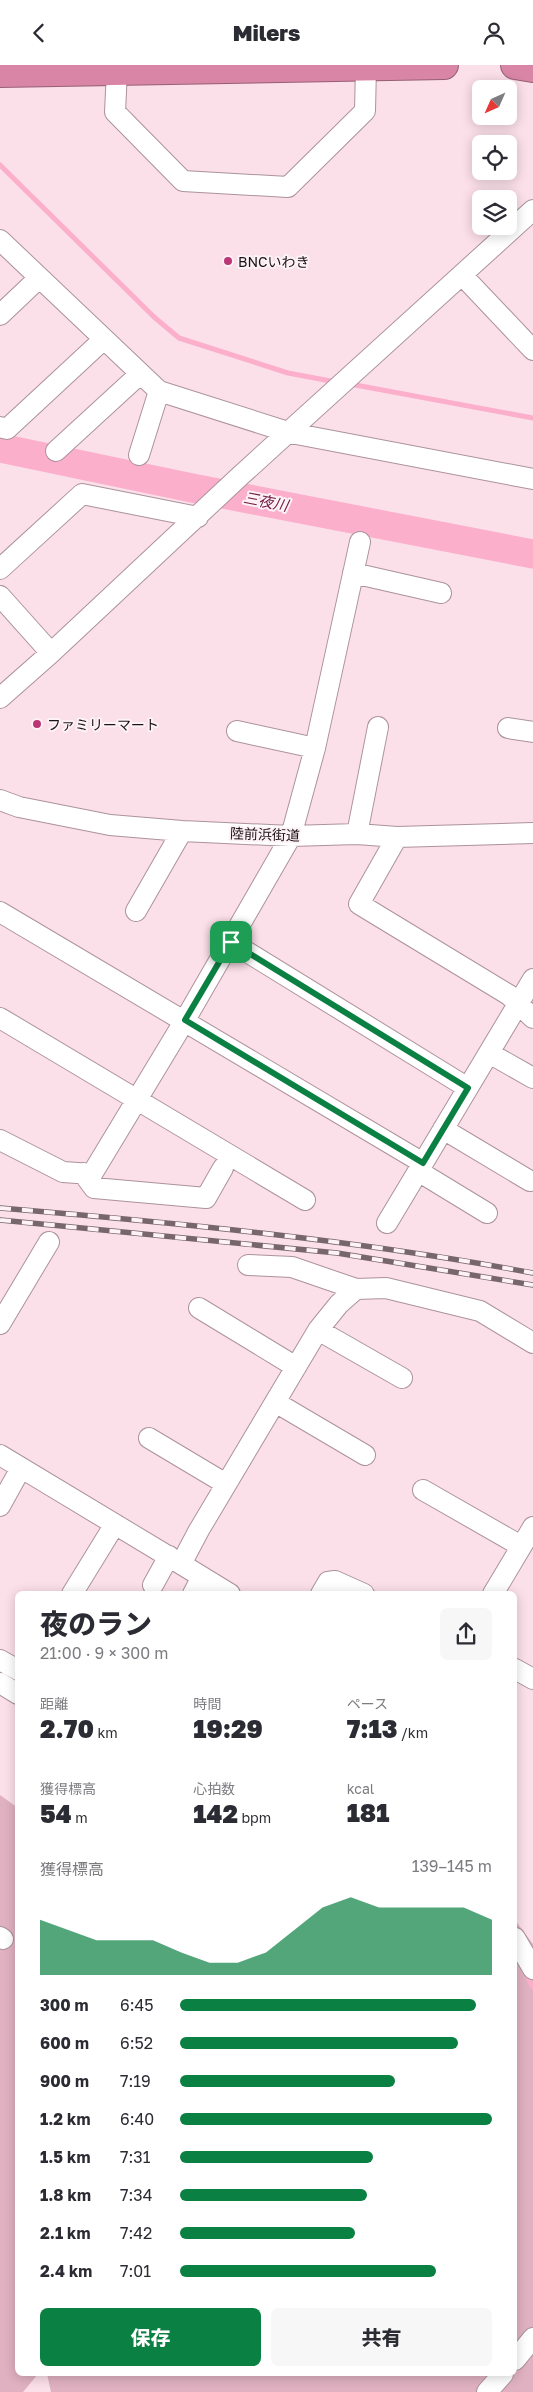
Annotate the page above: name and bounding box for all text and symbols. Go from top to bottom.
icon: back [25,19,53,47]
text: Milers [233,19,300,46]
icon: person [480,19,508,47]
north arrow [472,80,518,125]
map controls [472,80,517,235]
button: locate [472,135,517,180]
button: layers [472,190,517,235]
place label: BNCいわき [238,253,310,270]
marker: BNCいわき [222,255,234,267]
water label: 三夜川 [242,488,292,515]
place label: ファミリーマート [47,716,159,733]
marker: ファミリーマート [31,718,43,730]
street label: 陸前浜街道 [230,824,300,844]
pin [210,921,252,963]
icon: arrive [217,928,245,956]
text: 夜のラン [40,1607,152,1640]
button: share [440,1608,492,1660]
text: 21:00 · 9 × 300 m [40,1643,168,1663]
text: 距離 [40,1695,68,1712]
text: 時間 [193,1695,221,1712]
text: ペース [347,1695,388,1712]
text: 2.70 [40,1713,94,1744]
text: 19:29 [193,1713,263,1744]
text: 7:13 [347,1713,398,1744]
text: km [94,1724,118,1741]
text: /km [398,1724,428,1741]
text: 獲得標高 [40,1780,96,1797]
text: 心拍数 [193,1780,235,1797]
text: kcal [347,1780,374,1797]
text: 181 [347,1797,389,1828]
text: 54 [40,1798,72,1829]
text: 142 [193,1798,238,1829]
text: m [72,1809,88,1826]
text: bpm [238,1809,271,1826]
text: 139–145 m [412,1856,492,1876]
text: 獲得標高 [40,1859,104,1879]
text: 300 m [40,1995,89,2015]
text: 6:45 [120,1995,154,2015]
text: 600 m [40,2033,89,2053]
text: 6:52 [120,2033,153,2053]
text: 900 m [40,2071,89,2091]
text: 7:19 [120,2071,151,2091]
text: 1.2 km [40,2109,90,2129]
text: 6:40 [120,2109,154,2129]
text: 1.5 km [40,2147,90,2167]
text: 7:31 [120,2147,150,2167]
text: 1.8 km [40,2185,91,2205]
text: 7:34 [120,2185,152,2205]
text: 2.1 km [40,2223,90,2243]
text: 7:42 [120,2223,152,2243]
text: 2.4 km [40,2261,92,2281]
text: 7:01 [120,2261,151,2281]
button: 保存 [40,2308,261,2366]
button: 共有 [271,2308,492,2366]

